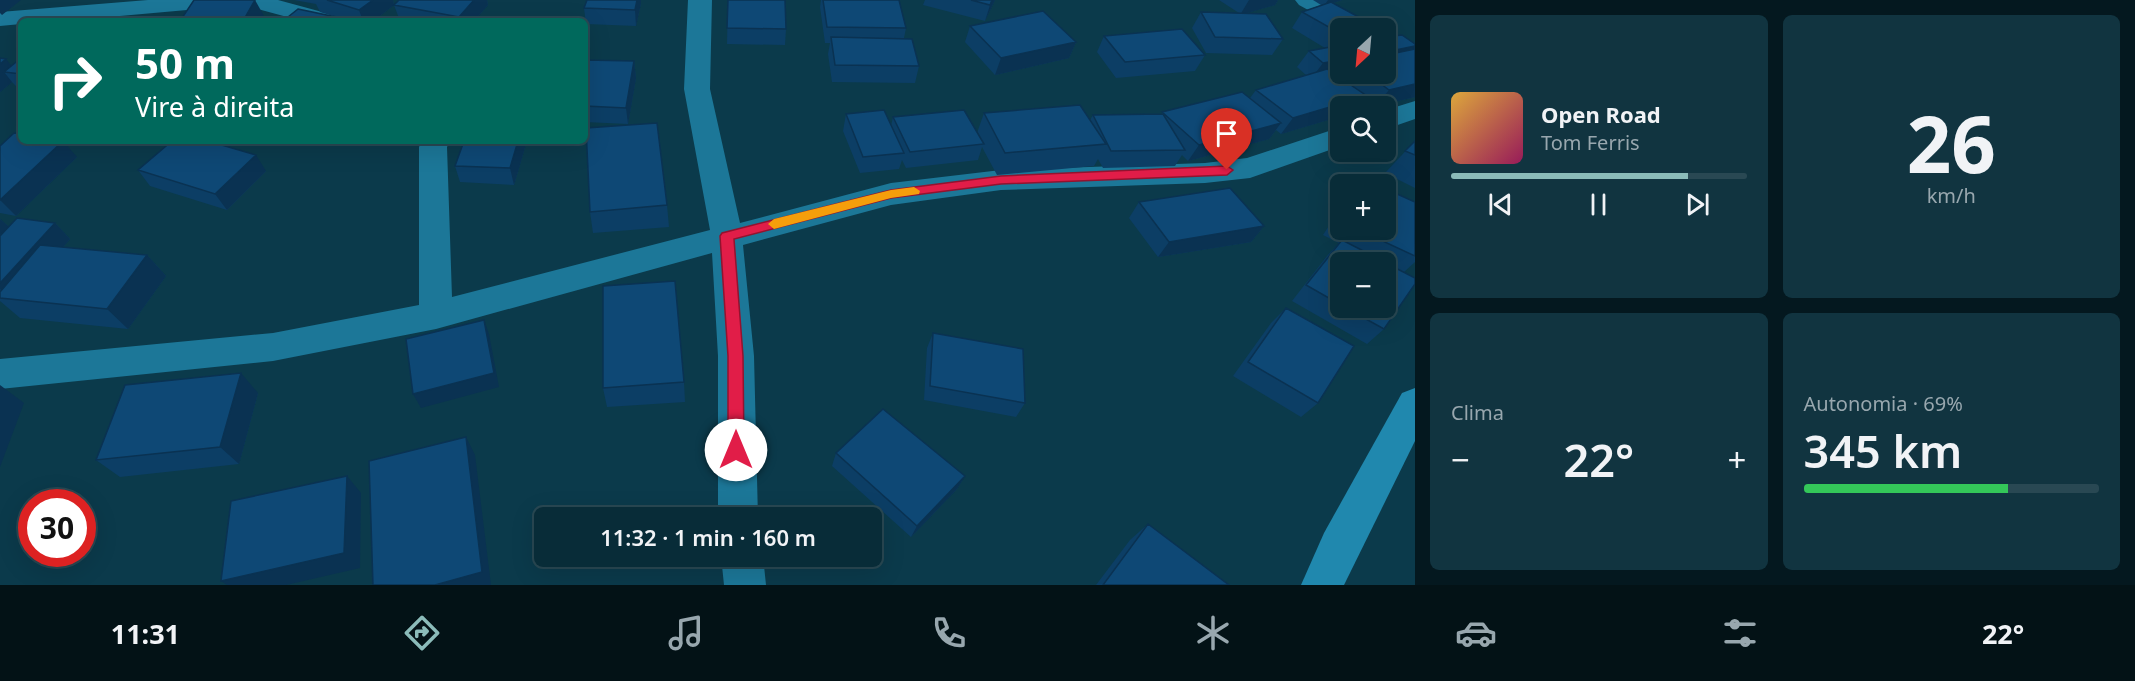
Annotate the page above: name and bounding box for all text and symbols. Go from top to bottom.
north arrow [1330,18,1396,84]
map controls [1330,18,1396,318]
text: 50 m [135,34,235,91]
icon: right [36,42,114,120]
text: Vire à direita [135,88,294,125]
text: 26 [1907,90,1996,196]
button: search [1330,96,1396,162]
text: Open Road [1541,99,1661,129]
pin [1201,108,1252,170]
icon: arrive [1210,117,1243,150]
text: Tom Ferris [1541,129,1640,156]
button: + [1330,174,1396,240]
text: km/h [1927,182,1976,209]
icon: previous [1484,188,1517,221]
icon: pause [1582,188,1615,221]
icon: next [1681,188,1714,221]
button: − [1330,252,1396,318]
text: Autonomia · 69% [1804,390,1963,417]
text: Clima [1451,399,1504,426]
position arrow [704,418,768,482]
text: 345 km [1804,420,1962,481]
text: 22° [1563,429,1634,490]
text: − [1451,437,1470,482]
text: + [1728,437,1747,482]
speed limit sign: 30 [18,489,96,567]
text: 11:32 · 1 min · 160 m [600,522,816,552]
icon: directions [401,612,443,654]
icon: music [665,612,707,654]
icon: phone [928,612,970,654]
icon: climate [1192,612,1234,654]
icon: car [1455,612,1497,654]
icon: filters [1719,612,1761,654]
text: 11:31 [111,615,180,652]
text: 22° [1982,615,2024,652]

